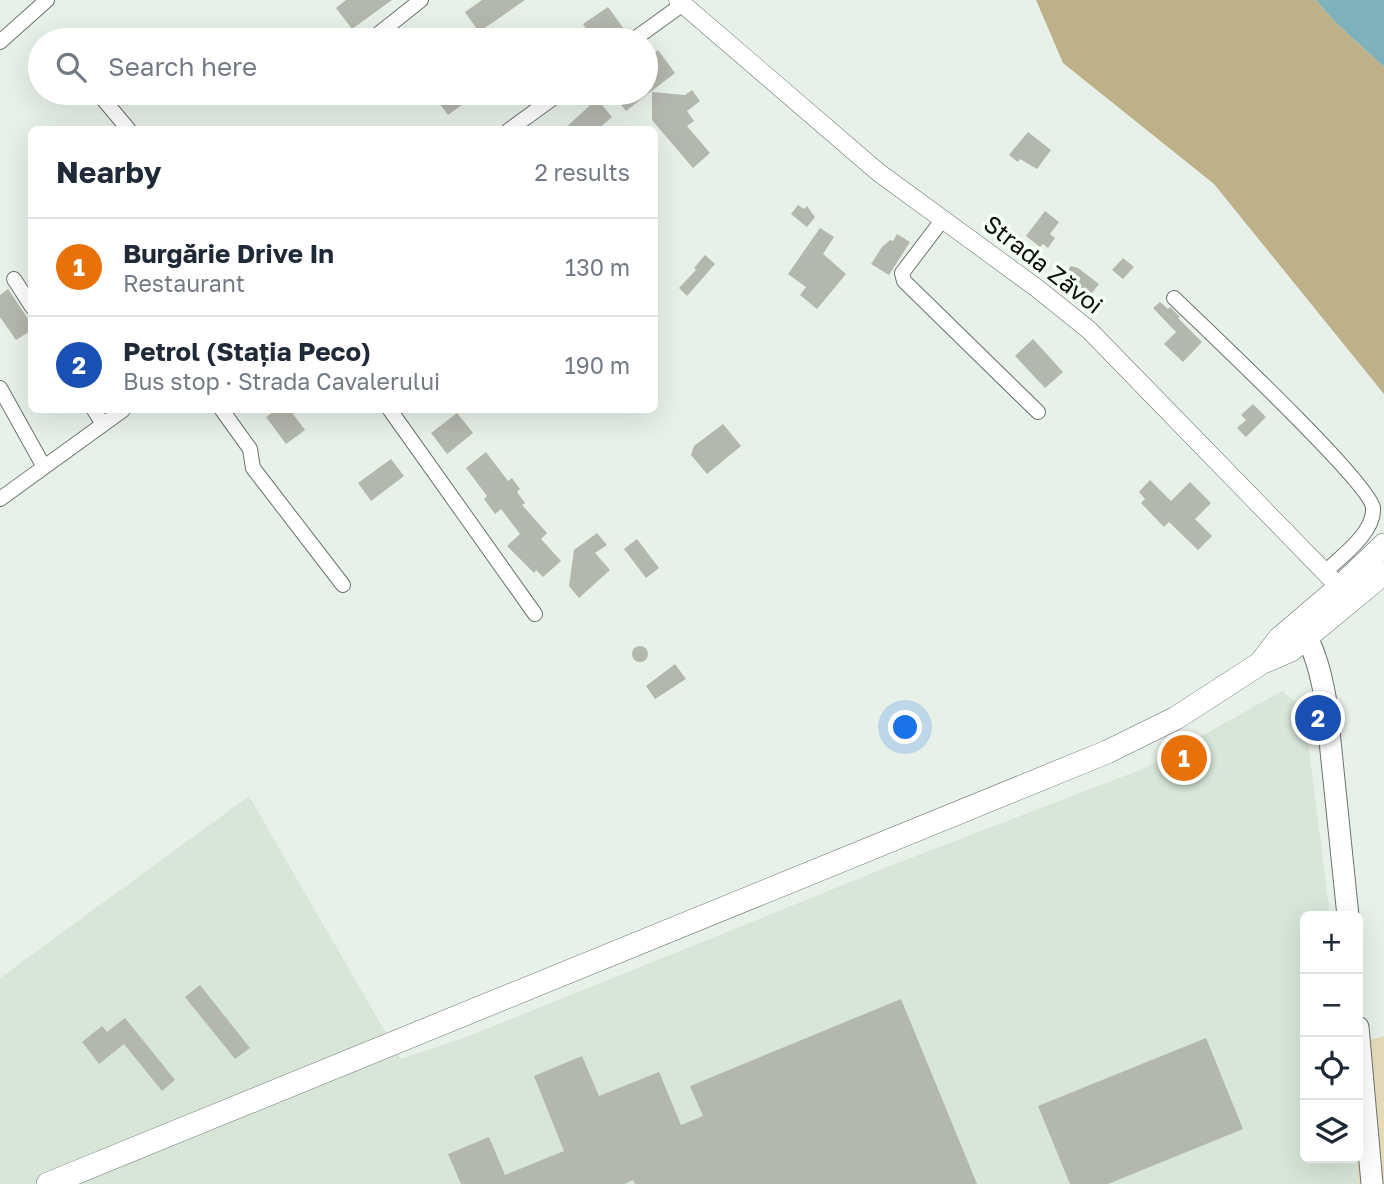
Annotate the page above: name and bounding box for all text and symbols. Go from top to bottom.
search box [28,28,658,105]
icon: search [52,48,90,86]
text: Search here [108,51,257,82]
text: Nearby [56,154,161,190]
text: 2 results [534,158,630,186]
street label: Strada Zăvoi [979,208,1109,319]
text: Burgărie Drive In [123,238,334,269]
text: 1 [73,253,85,281]
text: 130 m [565,253,630,281]
text: Restaurant [123,269,245,297]
text: Petrol (Stația Peco) [123,336,371,367]
text: 2 [72,351,86,379]
text: 190 m [565,351,630,379]
text: Bus stop · Strada Cavalerului [123,367,440,395]
pin: 2 [1295,692,1341,744]
your location [888,710,922,744]
pin: 1 [1161,732,1207,784]
map controls [1300,911,1363,1163]
button: + [1300,911,1363,974]
button: − [1300,974,1363,1037]
button: locate [1300,1037,1363,1100]
button: layers [1300,1100,1363,1163]

